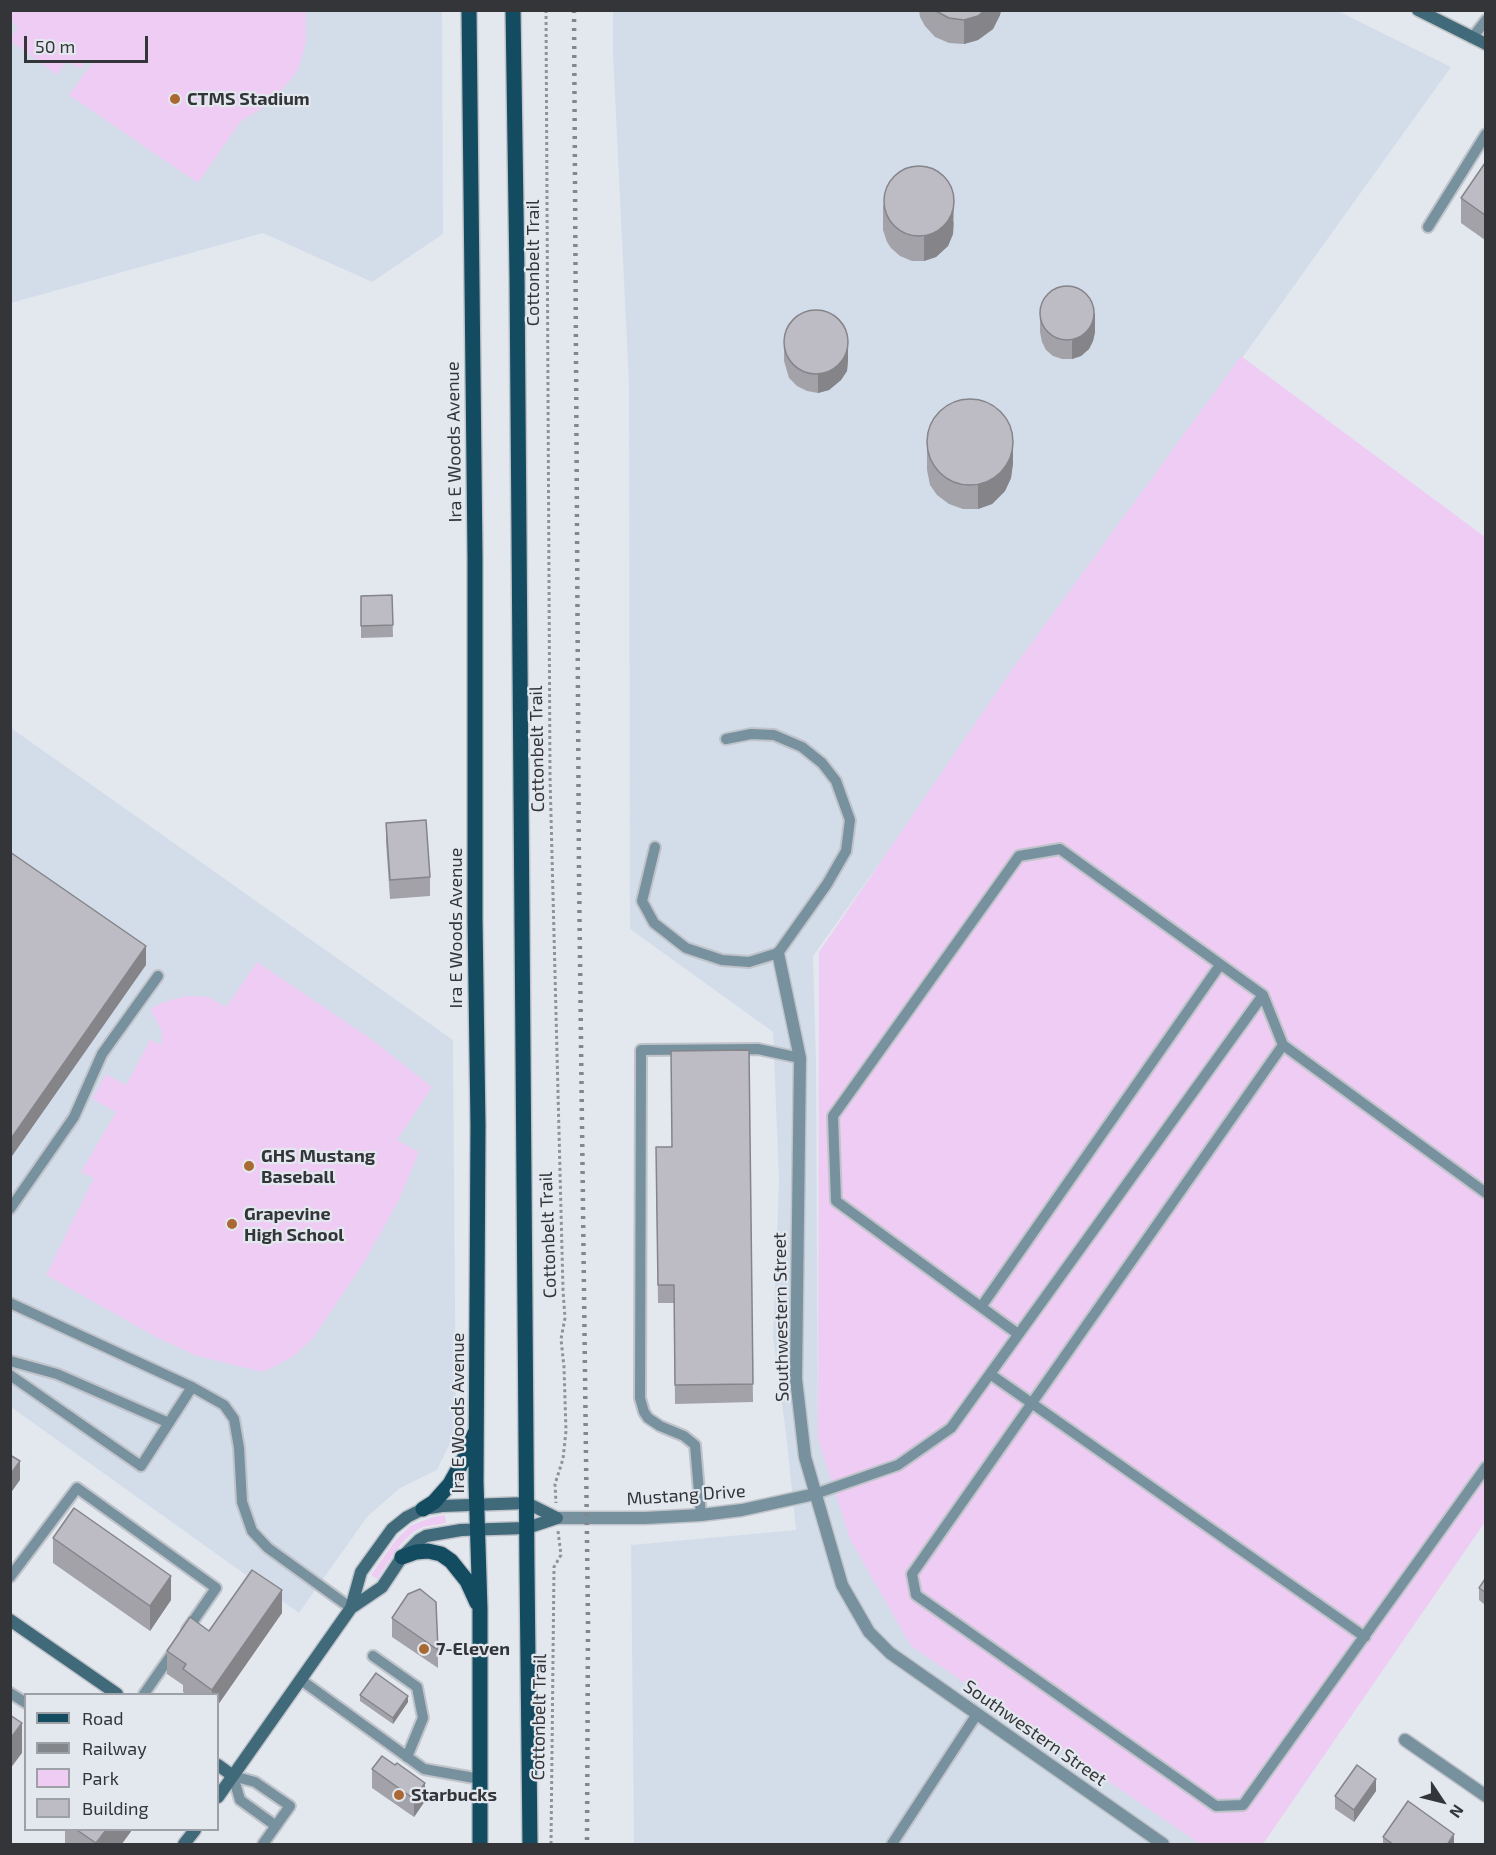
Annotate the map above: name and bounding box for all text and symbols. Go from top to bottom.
scale bar [27,24,152,62]
text: 50 m [35,35,75,57]
place label: CTMS Stadium [187,88,310,110]
marker: CTMS Stadium [168,92,182,106]
street label: Cottonbelt Trail [522,200,544,326]
street label: Ira E Woods Avenue [442,361,466,523]
street label: Cottonbelt Trail [525,686,549,812]
street label: Ira E Woods Avenue [445,848,467,1008]
place label: GHS Mustang Baseball [261,1145,375,1188]
marker: GHS Mustang Baseball [242,1159,256,1173]
street label: Cottonbelt Trail [535,1171,561,1299]
place label: Grapevine High School [244,1203,344,1246]
marker: Grapevine High School [225,1217,239,1231]
street label: Southwestern Street [769,1232,793,1402]
street label: Ira E Woods Avenue [447,1333,469,1493]
street label: Mustang Drive [626,1480,746,1510]
place label: 7-Eleven [436,1638,510,1660]
marker: 7-Eleven [417,1642,431,1656]
street label: Cottonbelt Trail [527,1654,551,1780]
street label: Southwestern Street [959,1675,1111,1791]
legend [24,1693,219,1831]
text: Road [82,1707,123,1729]
text: Railway [82,1737,147,1759]
text: Park [82,1767,119,1789]
north arrow [1412,1771,1472,1831]
place label: Starbucks [411,1784,497,1806]
marker: Starbucks [392,1788,406,1802]
text: Building [82,1797,149,1819]
text: N [1446,1801,1468,1822]

